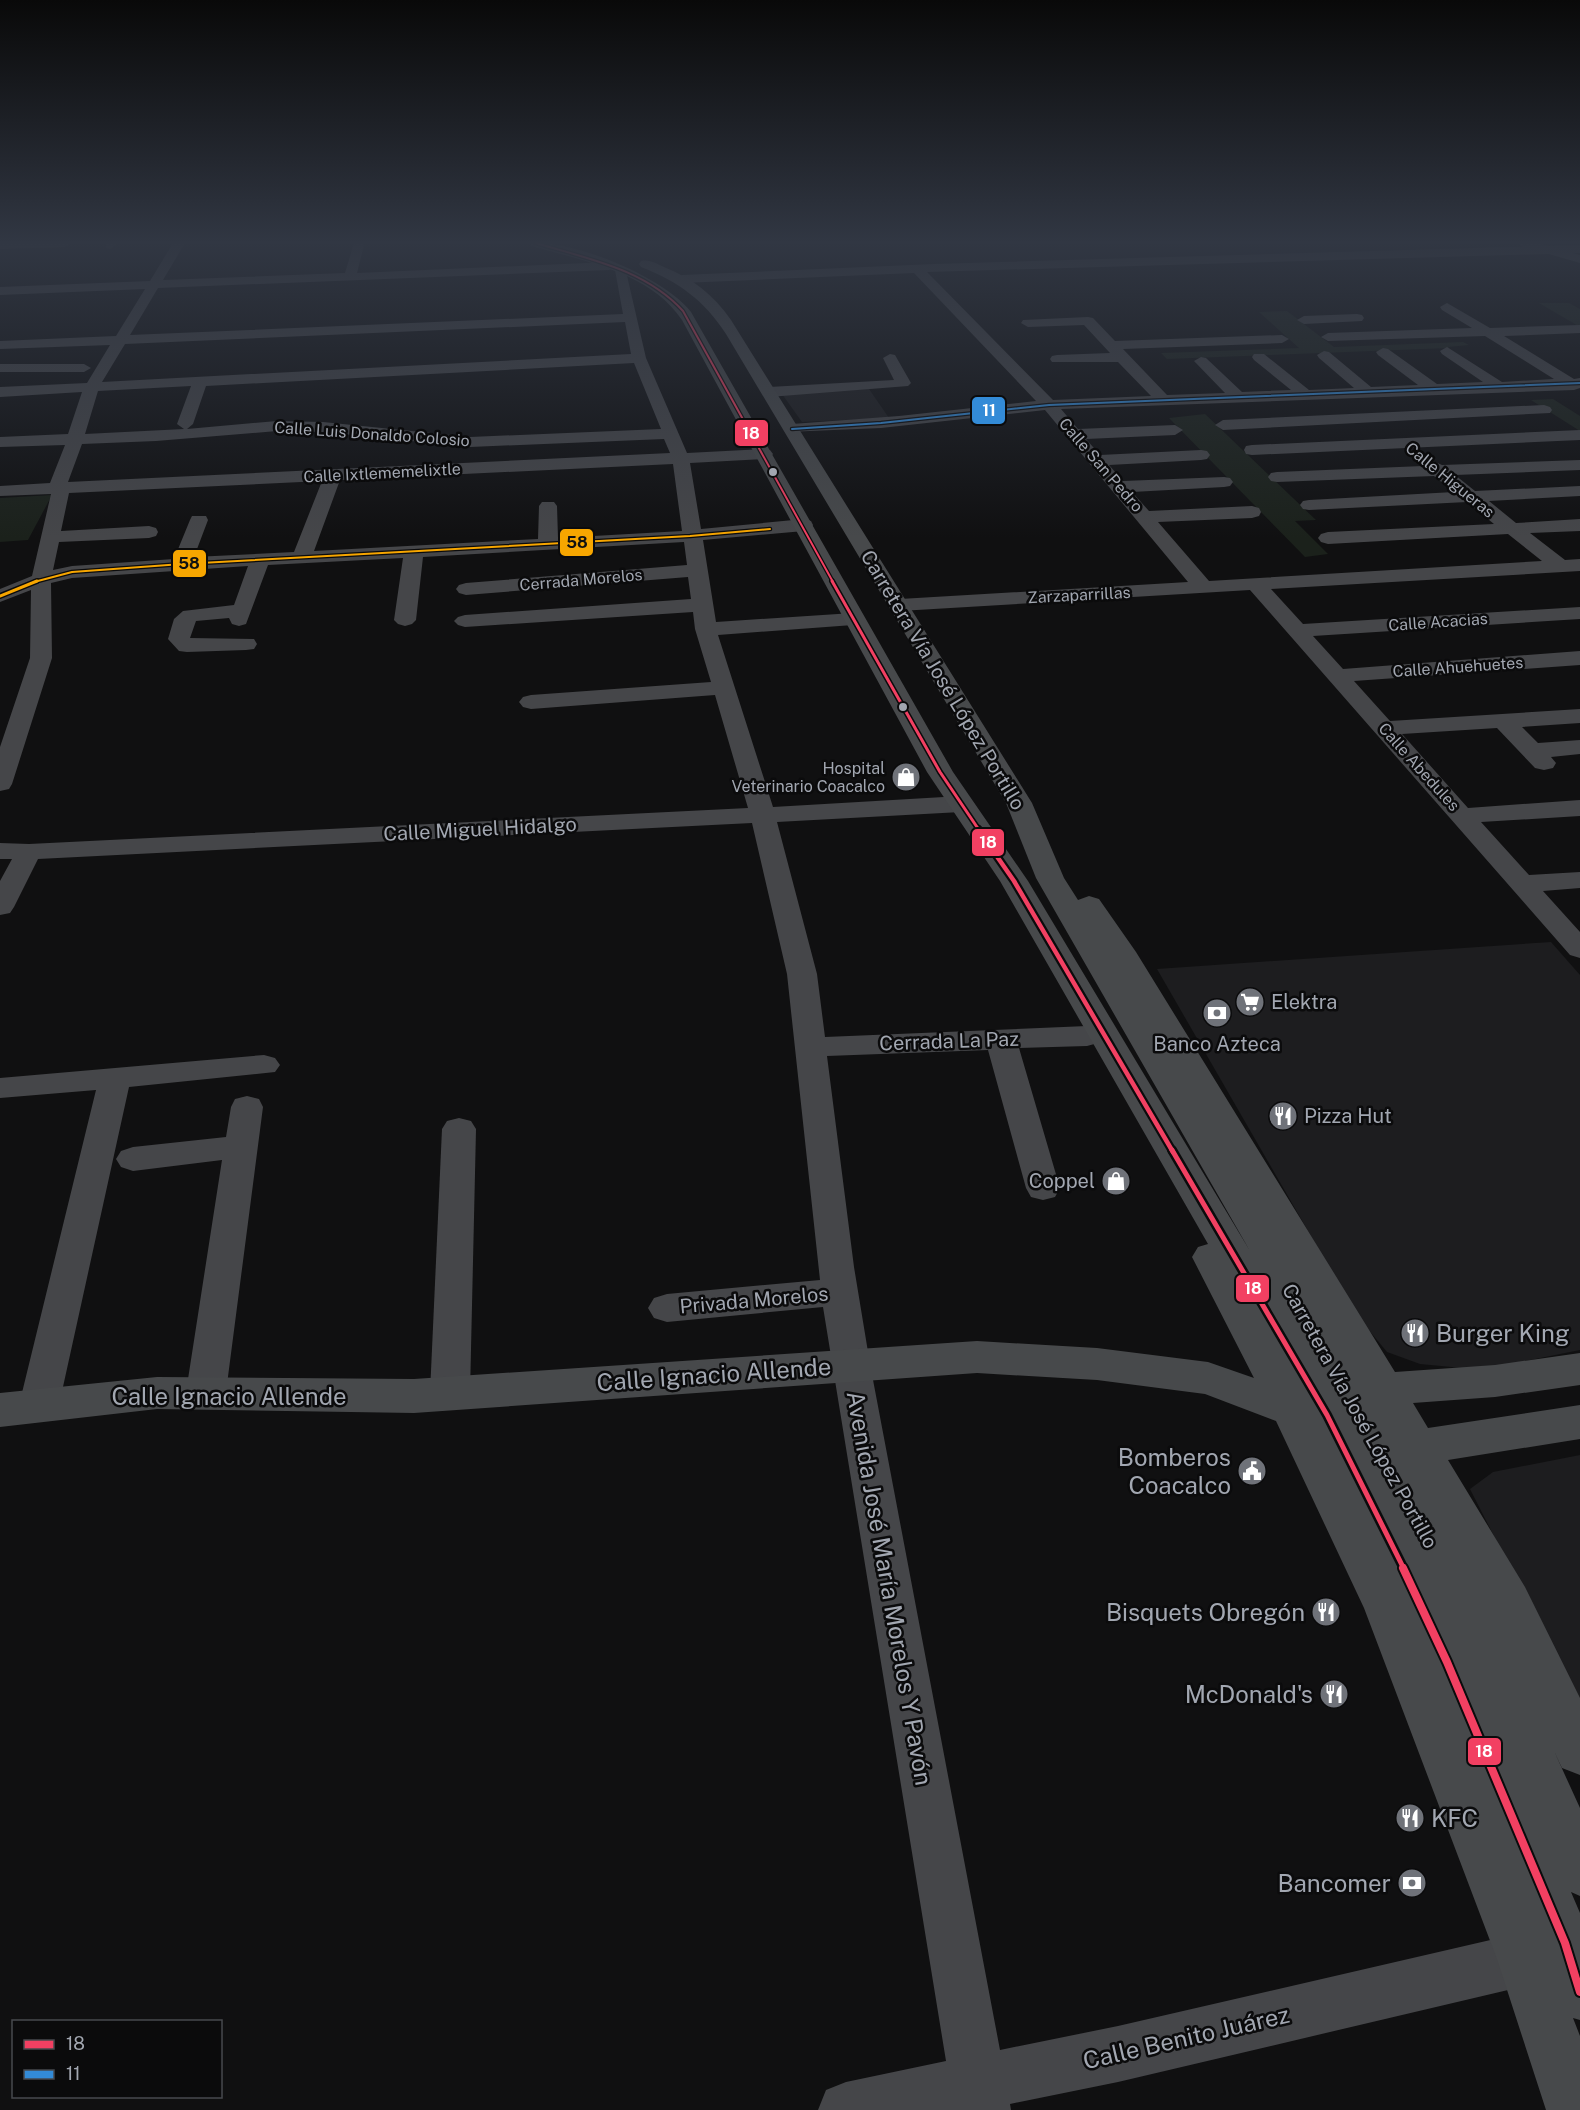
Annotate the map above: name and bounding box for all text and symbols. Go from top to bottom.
line badge: 11 [971,396,1006,425]
text: 11 [982,401,996,420]
street label: Calle San Pedro [1055,414,1147,516]
street label: Calle Luis Donaldo Colosio [274,418,470,450]
line badge: 18 [734,419,769,447]
text: 18 [742,424,760,443]
street label: Calle Higueras [1402,438,1498,522]
street label: Calle Ixtlememelixtle [303,459,461,487]
unlabelled marker [767,466,779,478]
line badge: 58 [559,528,594,557]
text: 58 [566,533,588,552]
street label: Carretera Vía José López Portillo [856,546,1030,814]
line badge: 58 [172,549,207,578]
text: 58 [178,554,200,573]
street label: Cerrada Morelos [519,565,643,595]
street label: Zarzaparrillas [1027,583,1131,607]
street label: Calle Acacias [1388,609,1488,635]
street label: Calle Ahuehuetes [1392,653,1524,681]
unlabelled marker [897,701,909,713]
street label: Calle Abedules [1374,719,1464,815]
place label: Hospital Veterinario Coacalco [731,759,885,796]
shop icon: Hospital Veterinario Coacalco [890,761,922,793]
street label: Calle Miguel Hidalgo [383,812,577,846]
line badge: 18 [971,828,1005,857]
text: 18 [979,833,997,852]
supermarket icon: Elektra [1234,986,1266,1018]
place label: Elektra [1271,990,1337,1014]
bank icon: Banco Azteca [1201,997,1233,1029]
street label: Cerrada La Paz [879,1027,1019,1055]
place label: Banco Azteca [1153,1032,1281,1056]
restaurant icon: Pizza Hut [1267,1100,1299,1132]
place label: Pizza Hut [1304,1104,1392,1128]
shop icon: Coppel [1100,1165,1132,1197]
place label: Coppel [1029,1169,1095,1193]
line badge: 18 [1235,1274,1270,1303]
text: 18 [1244,1279,1262,1298]
street label: Carretera Vía José López Portillo [1277,1279,1443,1553]
street label: Privada Morelos [679,1282,829,1318]
restaurant icon: Burger King [1399,1317,1431,1349]
place label: Burger King [1436,1319,1570,1347]
street label: Calle Ignacio Allende [596,1352,832,1396]
street label: Calle Ignacio Allende [111,1382,347,1410]
street label: Avenida José María Morelos Y Pavón [841,1389,939,1787]
place label: Bomberos Coacalco [1118,1443,1231,1499]
public building icon: Bomberos Coacalco [1236,1455,1268,1487]
restaurant icon: Bisquets Obregón [1310,1596,1342,1628]
place label: Bisquets Obregón [1106,1598,1305,1626]
restaurant icon: McDonald's [1318,1678,1350,1710]
place label: McDonald's [1185,1680,1313,1708]
line badge: 18 [1467,1737,1502,1766]
text: 18 [1475,1742,1493,1761]
restaurant icon: KFC [1394,1802,1426,1834]
place label: KFC [1431,1804,1478,1832]
bank icon: Bancomer [1396,1867,1428,1899]
place label: Bancomer [1278,1869,1391,1897]
street label: Calle Benito Juárez [1080,2000,1292,2074]
legend [12,2020,222,2098]
text: 18 [66,2033,85,2054]
text: 11 [66,2063,81,2084]

